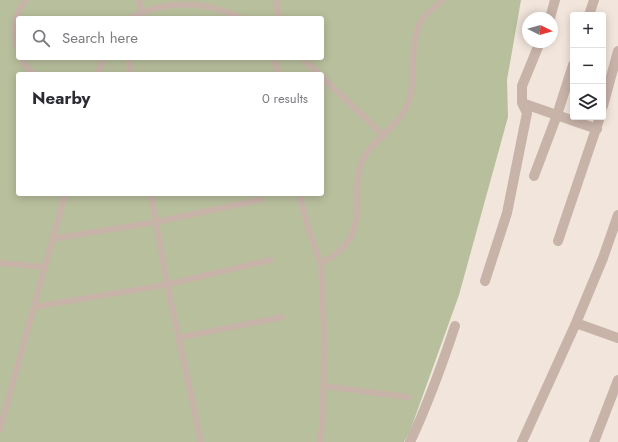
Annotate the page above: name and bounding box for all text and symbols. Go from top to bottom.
north arrow [522,12,558,48]
map controls [570,12,606,120]
button: + [570,12,606,48]
search box [16,16,324,60]
icon: search [30,27,52,49]
text: Search here [62,27,138,49]
button: − [570,48,606,84]
button: layers [570,84,606,120]
text: Nearby [32,86,90,110]
text: 0 results [262,89,308,108]

